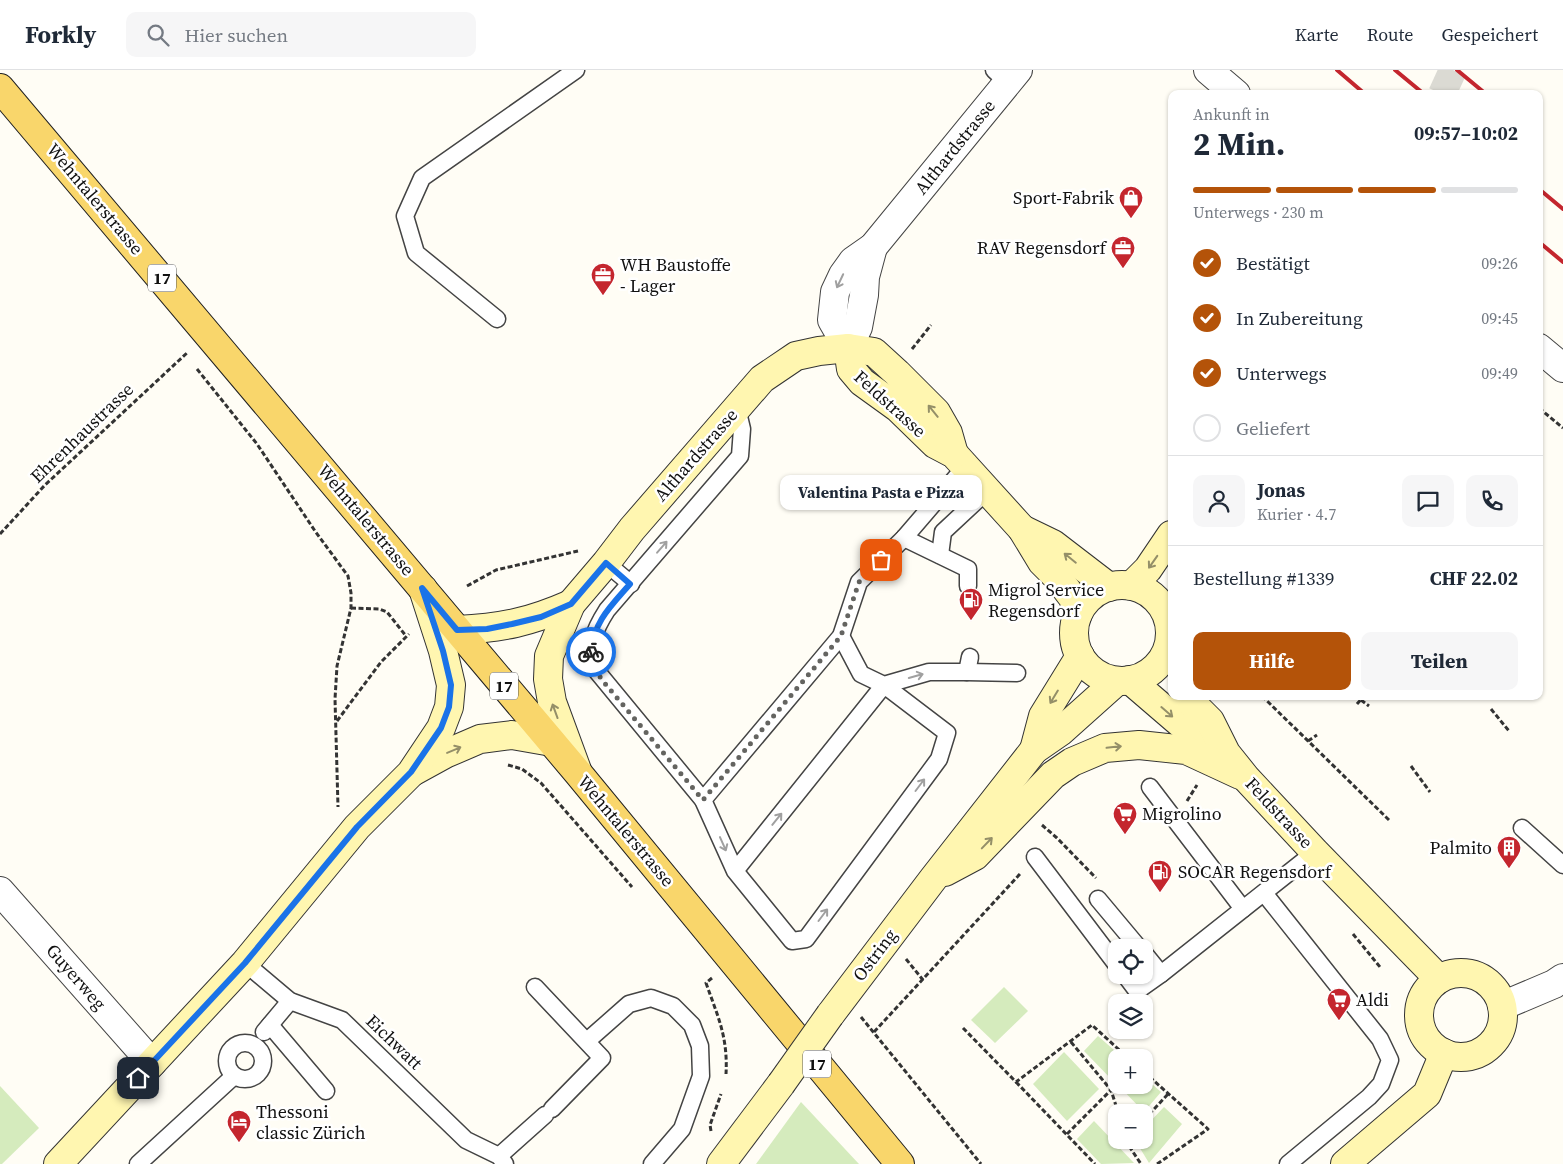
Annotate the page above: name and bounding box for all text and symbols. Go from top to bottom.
search box [126,12,476,57]
text: Forkly [25,18,96,51]
icon: search [144,21,172,49]
text: Hier suchen [184,22,288,48]
text: Karte [1295,22,1339,47]
text: Route [1367,22,1413,47]
text: Gespeichert [1441,22,1538,47]
street label: Althardstrasse [908,94,1001,200]
text: Ankunft in [1193,103,1270,125]
text: 09:57–10:02 [1414,120,1518,146]
text: 2 Min. [1193,122,1285,166]
street label: Wehntalerstrasse [41,138,150,260]
place label: Sport-Fabrik [1013,185,1114,210]
shop icon: Sport-Fabrik [1118,185,1144,219]
text: Unterwegs · 230 m [1193,201,1324,223]
place label: RAV Regensdorf [977,235,1108,260]
office icon: RAV Regensdorf [1110,235,1136,269]
icon: check [1193,249,1221,277]
text: Bestätigt [1236,250,1310,276]
place label: WH Baustoffe - Lager [620,252,731,298]
text: 09:26 [1481,252,1518,274]
office icon: WH Baustoffe - Lager [590,262,616,296]
road number: 17 [148,264,176,292]
one-way arrow [835,273,844,288]
icon: check [1193,304,1221,332]
text: In Zubereitung [1236,305,1363,331]
text: 09:45 [1481,307,1518,329]
icon: check [1193,359,1221,387]
text: Unterwegs [1236,360,1327,386]
text: 09:49 [1481,362,1518,384]
street label: Feldstrasse [849,364,932,443]
street label: Ehrenhaustrasse [25,377,139,488]
street label: Althardstrasse [648,403,743,507]
one-way arrow [928,405,939,418]
text: Geliefert [1236,415,1310,441]
street label: Wehntalerstrasse [312,459,421,581]
callout: Valentina Pasta e Pizza [780,475,982,510]
button: person [1193,475,1245,527]
button: chat [1402,475,1454,527]
button: phone [1466,475,1518,527]
text: Jonas [1257,477,1305,503]
text: Valentina Pasta e Pizza [798,481,964,503]
text: Kurier · 4.7 [1257,503,1336,525]
pin [860,539,902,581]
one-way arrow [657,541,668,554]
icon: bag [867,546,895,574]
one-way arrow [1064,552,1077,563]
one-way arrow [1148,555,1158,569]
text: Bestellung #1339 [1193,565,1335,591]
text: CHF 22.02 [1430,565,1518,591]
place label: Migrol Service Regensdorf [988,577,1104,623]
fuel station icon: Migrol Service Regensdorf [958,587,984,621]
courier [566,627,616,677]
button: Hilfe [1193,632,1351,690]
button: Teilen [1361,632,1518,690]
icon: bike [577,638,605,666]
one-way arrow [908,671,924,680]
road number: 17 [490,672,518,700]
one-way arrow [1048,689,1058,704]
one-way arrow [550,704,559,719]
one-way arrow [1160,706,1173,717]
one-way arrow [1106,742,1122,752]
one-way arrow [446,745,461,755]
street label: Wehntalerstrasse [572,770,681,892]
street label: Feldstrasse [1240,771,1319,854]
one-way arrow [915,778,925,792]
supermarket icon: Migrolino [1112,801,1138,835]
place label: Migrolino [1142,801,1222,826]
one-way arrow [771,813,782,826]
place label: Palmito [1430,835,1492,860]
building icon: Palmito [1496,835,1522,869]
one-way arrow [719,836,729,851]
one-way arrow [981,837,993,849]
fuel station icon: SOCAR Regensdorf [1147,859,1173,893]
place label: SOCAR Regensdorf [1178,859,1333,884]
one-way arrow [818,909,829,922]
street label: Ostring [847,923,903,986]
street label: Guyerweg [41,938,112,1015]
map controls [1108,939,1153,1149]
button: locate [1108,939,1153,984]
supermarket icon: Aldi [1326,987,1352,1021]
place label: Aldi [1356,987,1389,1012]
button: layers [1108,994,1153,1039]
street label: Eichwatt [361,1008,428,1075]
button: + [1108,1049,1153,1094]
road number: 17 [803,1051,831,1078]
pin [117,1057,159,1099]
icon: home [124,1064,152,1092]
place label: Thessoni classic Zürich [256,1099,366,1145]
button: − [1108,1104,1153,1149]
hotel icon: Thessoni classic Zürich [226,1109,252,1143]

